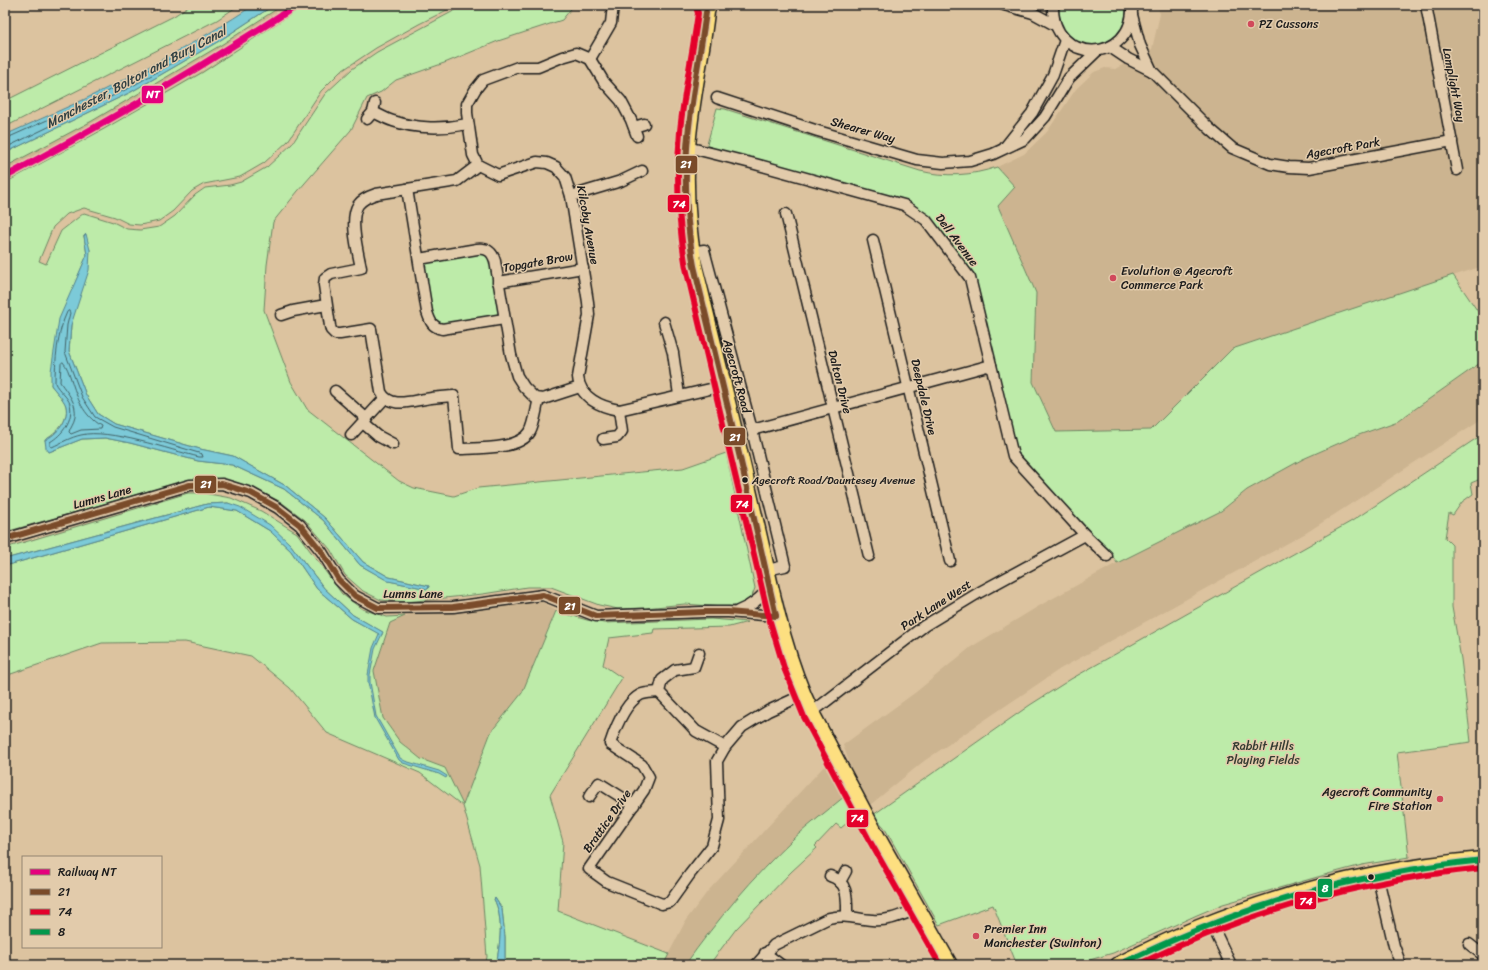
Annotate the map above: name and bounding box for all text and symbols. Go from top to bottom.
place label: PZ Cussons [1259,13,1319,35]
water label: Manchester, Bolton and Bury Canal [42,18,233,135]
marker: PZ Cussons [1246,19,1256,29]
street label: Lamplight Way [1436,46,1472,125]
line badge: NT [141,85,164,104]
text: NT [145,85,161,104]
street label: Shearer Way [828,110,899,150]
street label: Agecroft Park [1303,131,1382,166]
line badge: 21 [675,155,698,174]
text: 21 [679,155,692,174]
street label: Kilcoby Avenue [570,184,606,266]
line badge: 74 [667,194,690,213]
text: 74 [672,195,686,214]
street label: Dell Avenue [930,209,984,271]
street label: Topgate Brow [501,245,575,279]
place label: Evolution @ Agecroft Commerce Park [1121,260,1233,296]
marker: Evolution @ Agecroft Commerce Park [1108,273,1118,283]
street label: Agecroft Road [716,336,758,417]
street label: Dalton Drive [821,348,859,416]
street label: Deepdale Drive [905,357,944,438]
line badge: 21 [723,427,746,446]
text: 21 [728,428,741,447]
place label: Agecroft Road/Dauntesey Avenue [751,471,916,490]
line badge: 21 [194,475,217,494]
text: 21 [199,475,212,494]
marker: Agecroft Road/Dauntesey Avenue [740,475,750,485]
street label: Lumns Lane [70,478,134,516]
line badge: 74 [730,494,753,513]
text: 74 [735,495,749,514]
street label: Park Lane West [896,574,976,636]
street label: Lumns Lane [383,583,443,605]
line badge: 21 [558,596,581,615]
text: 21 [563,597,576,616]
park label: Rabbit Hills Playing Fields [1226,735,1300,771]
place label: Agecroft Community Fire Station [1321,781,1433,817]
street label: Brattice Drive [577,784,637,858]
marker: Agecroft Community Fire Station [1435,794,1445,804]
line badge: 74 [846,809,869,828]
text: 74 [850,809,864,828]
legend [22,856,162,948]
text: Railway NT [58,861,117,883]
unlabelled marker [1366,872,1376,882]
line badge: 8 [1317,878,1333,898]
text: 8 [1321,879,1329,898]
text: 21 [58,881,70,903]
line badge: 74 [1294,891,1317,910]
text: 74 [1299,892,1313,911]
text: 74 [58,901,73,923]
place label: Premier Inn Manchester (Swinton) [984,918,1102,954]
text: 8 [58,921,65,943]
marker: Premier Inn Manchester (Swinton) [971,931,981,941]

